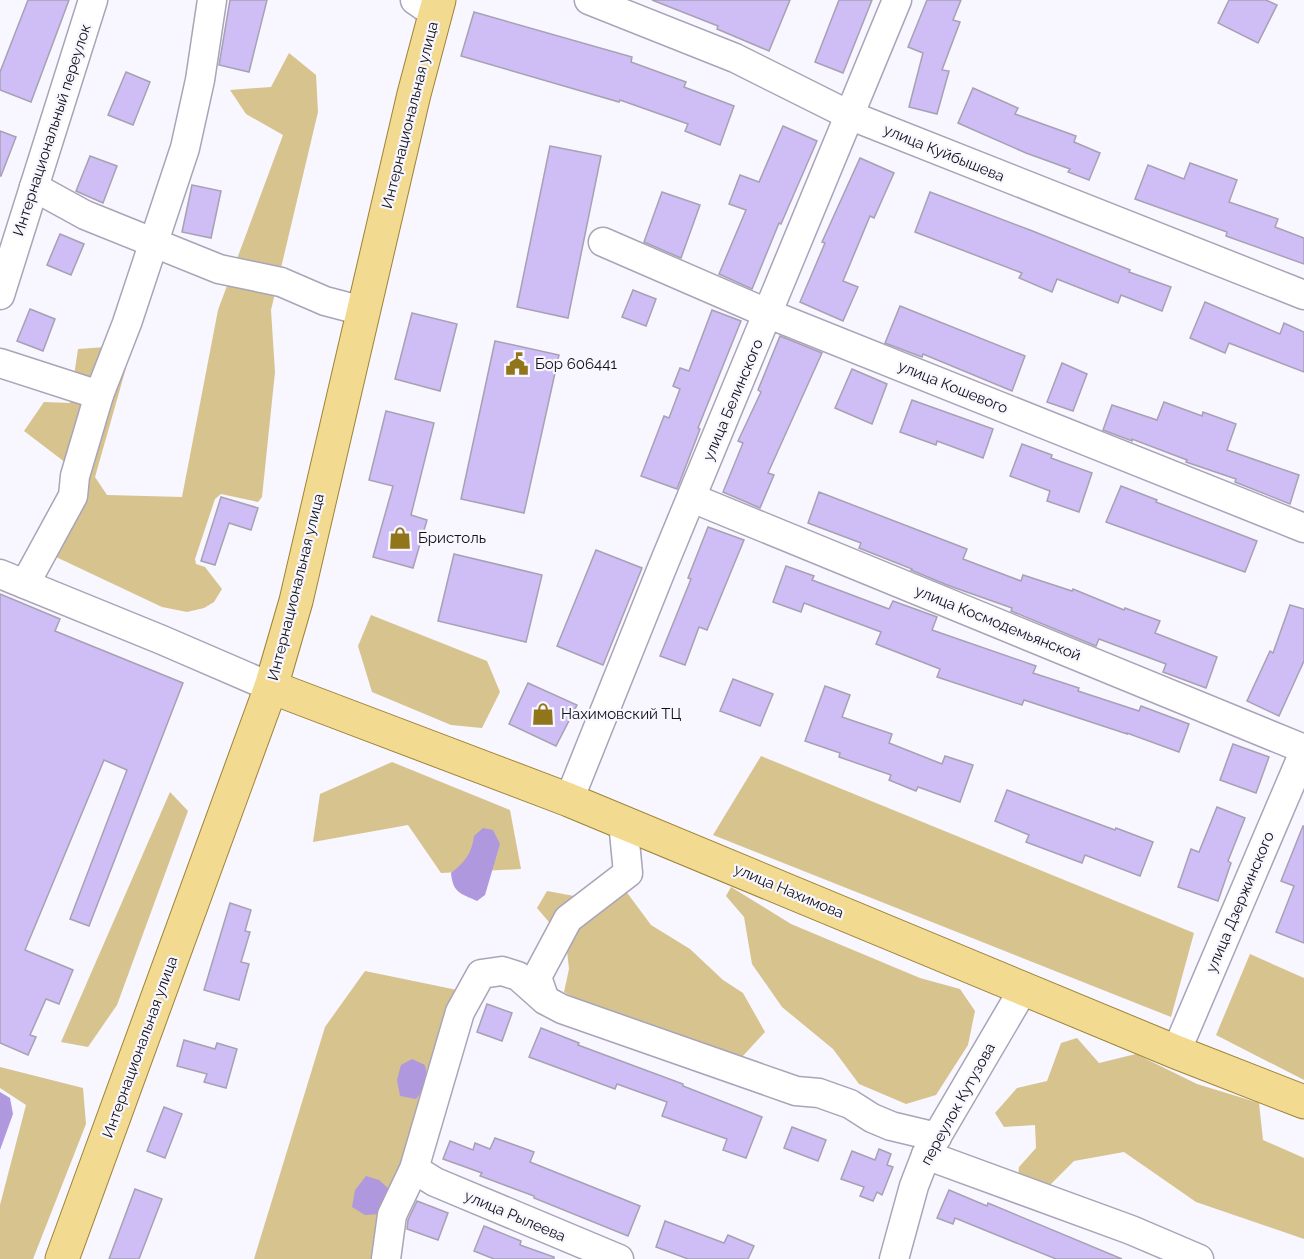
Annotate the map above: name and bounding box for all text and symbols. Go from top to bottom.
street label: Интернациональная улица [378,20,442,210]
street label: Интернациональный переулок [9,22,95,238]
street label: улица Куйбышева [881,121,1007,185]
street label: улица Белинского [699,336,767,464]
public building icon: Бор 606441 [504,351,530,377]
place label: Бор 606441 [535,355,617,373]
street label: улица Кошевого [895,357,1011,417]
street label: Интернациональная улица [264,492,328,682]
shop icon: Бристоль [387,525,413,551]
place label: Бристоль [418,529,486,547]
street label: улица Космодемьянской [912,581,1084,665]
shop icon: Нахимовский ТЦ [530,701,556,727]
place label: Нахимовский ТЦ [561,705,682,723]
street label: улица Дзержинского [1202,829,1278,975]
street label: улица Нахимова [731,860,847,922]
street label: Интернациональная улица [99,954,181,1140]
street label: переулок Кутузова [917,1040,999,1168]
street label: улица Рылеева [462,1187,568,1245]

